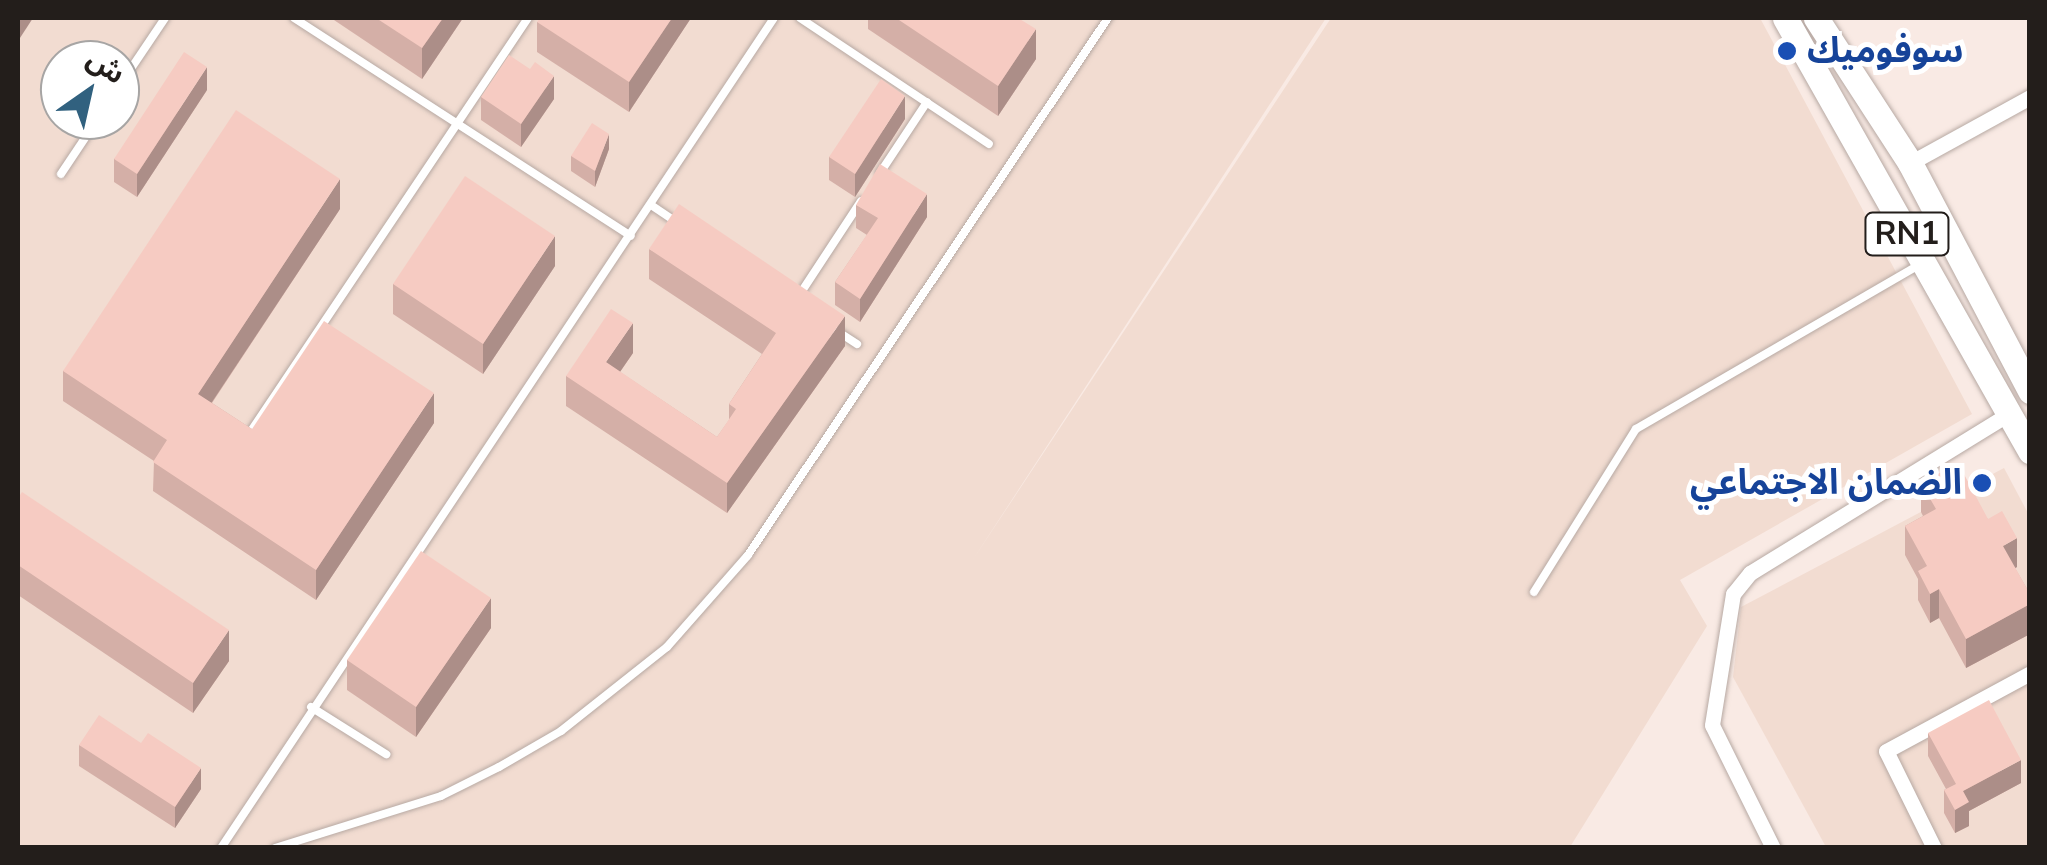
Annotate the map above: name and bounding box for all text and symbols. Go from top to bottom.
place label: سوفوميك [1807,30,1963,72]
north arrow [40,40,140,140]
text: ش [79,40,132,93]
marker: سوفوميك [1776,40,1798,62]
road number: RN1 [1862,207,1952,261]
place label: الضمان الاجتماعي [1690,462,1962,504]
marker: الضمان الاجتماعي [1971,472,1993,494]

